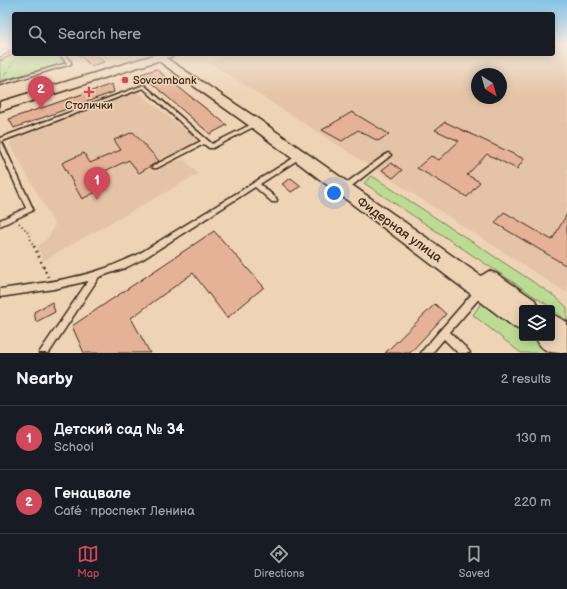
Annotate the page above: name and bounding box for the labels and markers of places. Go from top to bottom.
place label: Sovcombank [133,74,197,87]
marker: Sovcombank [120,75,130,85]
pin: 2 [28,76,54,109]
marker: Столички [84,87,94,97]
place label: Столички [65,99,113,112]
pin: 1 [84,167,110,200]

